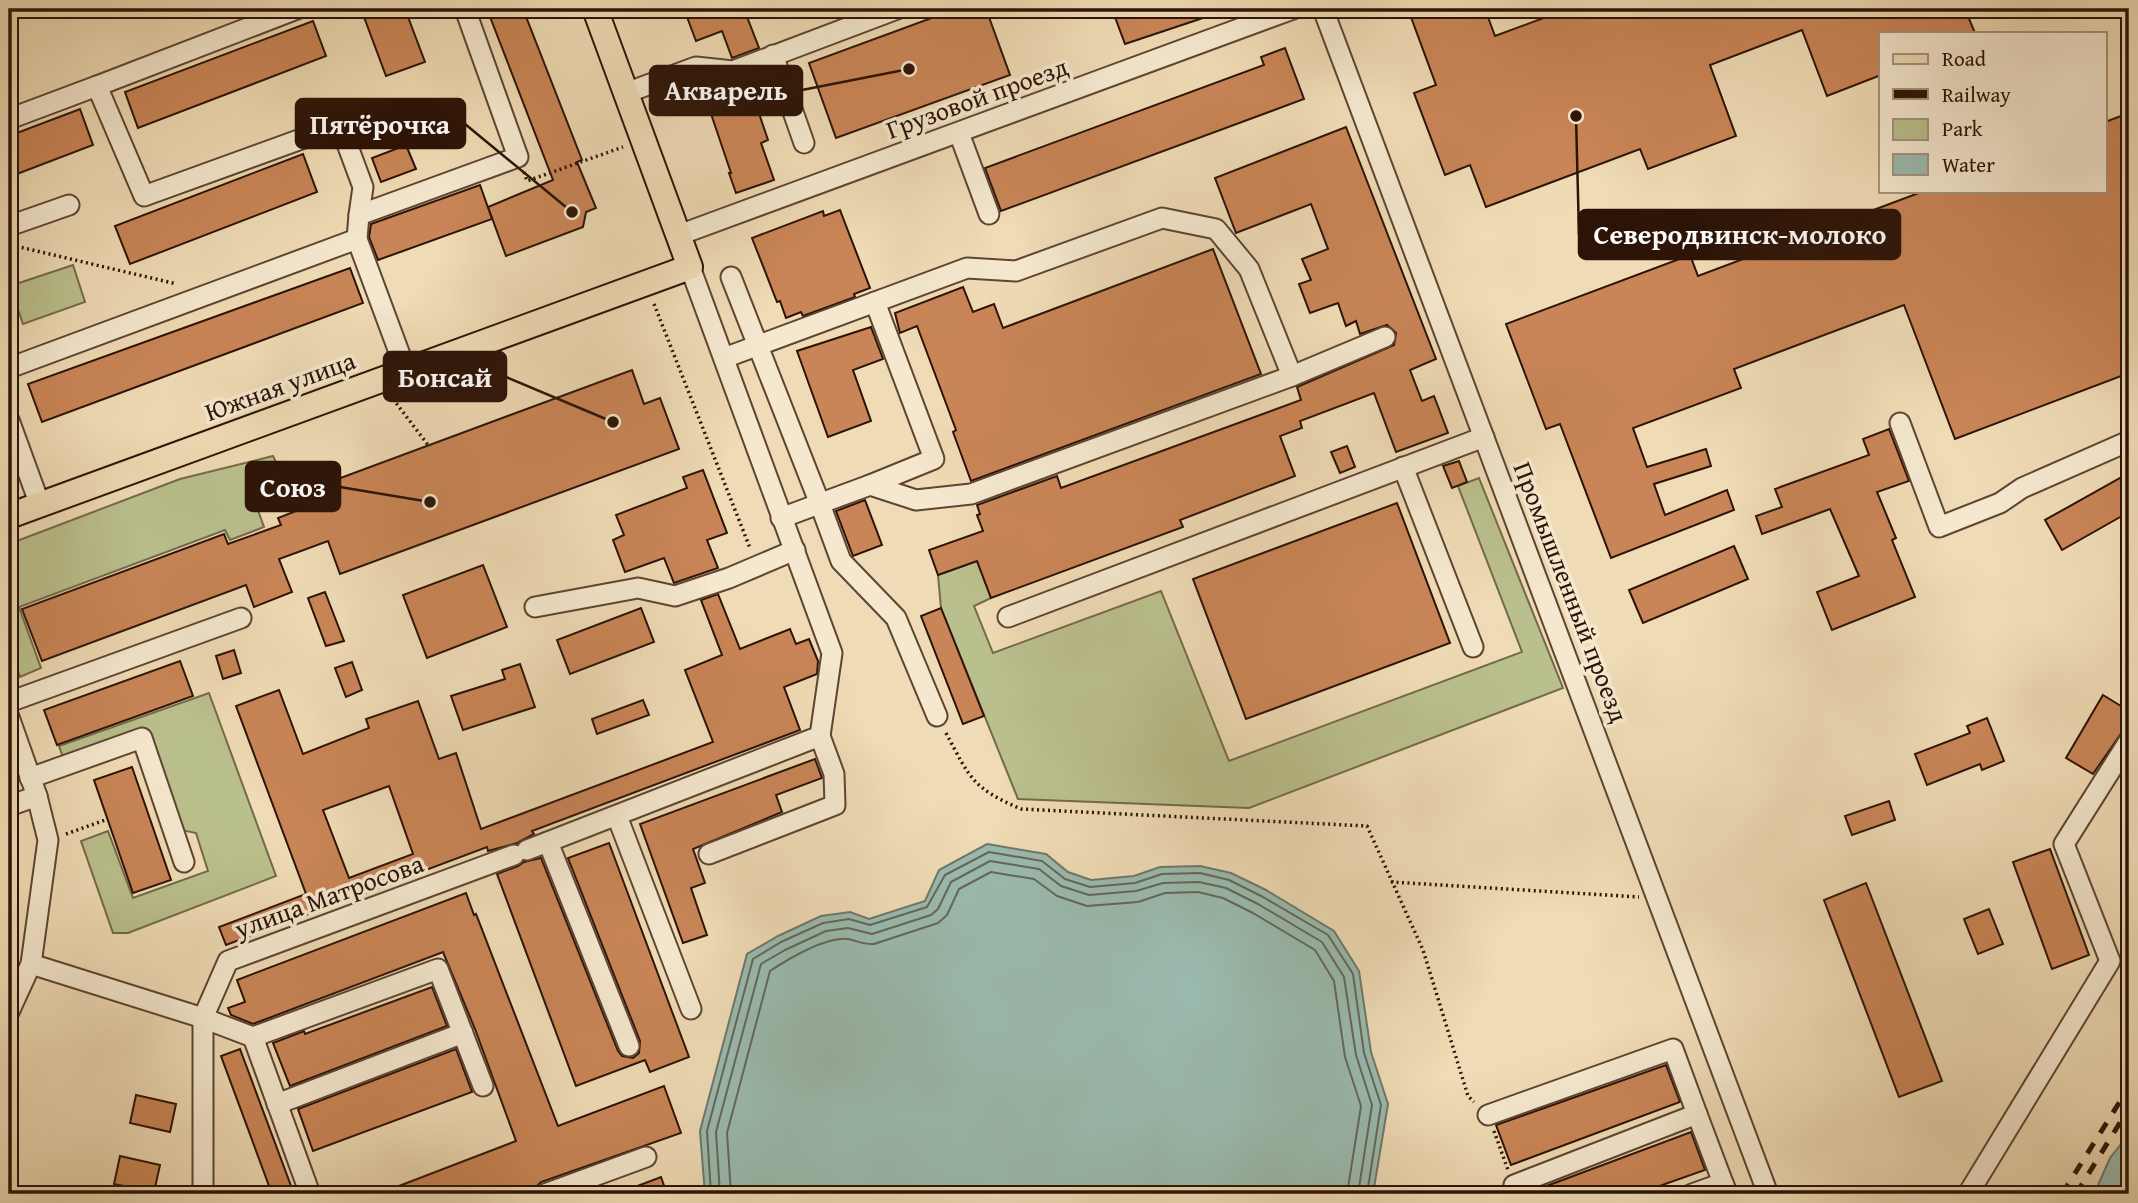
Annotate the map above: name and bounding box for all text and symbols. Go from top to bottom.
legend [1879,32,2106,192]
text: Road [1942,43,1987,74]
street label: Грузовой проезд [880,47,1073,149]
callout: Акварель [650,66,802,115]
text: Акварель [664,69,788,110]
text: Railway [1942,79,2011,110]
callout: Пятёрочка [296,99,465,148]
text: Пятёрочка [310,103,451,144]
text: Park [1942,113,1983,144]
text: Water [1942,149,1995,180]
callout: Северодвинск-молоко [1579,210,1900,259]
text: Северодвинск-молоко [1594,213,1887,254]
street label: Южная улица [199,340,361,431]
callout: Бонсай [384,352,506,401]
text: Бонсай [398,356,492,397]
street label: Промышленный проезд [1504,456,1639,728]
callout: Союз [246,462,340,511]
text: Союз [260,466,326,507]
street label: улица Матросова [228,843,429,948]

